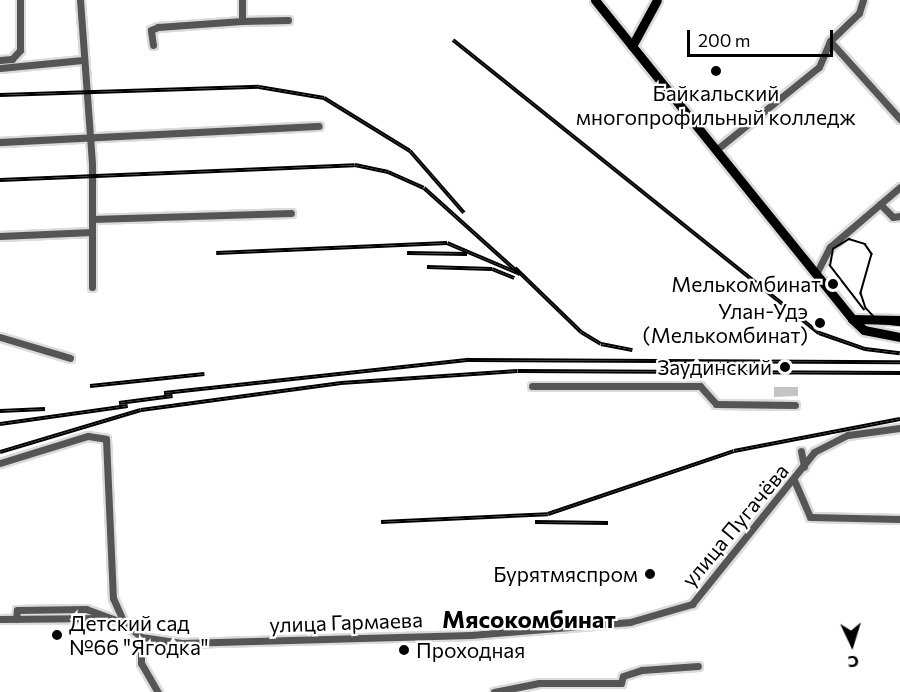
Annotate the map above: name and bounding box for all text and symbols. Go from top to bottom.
scale bar [690,18,836,56]
text: 200 m [698,29,751,51]
marker: Байкальский многопрофильный колледж [709,64,723,78]
place label: Байкальский многопрофильный колледж [576,80,856,130]
place label: Мелькомбинат [671,271,821,297]
marker: Мелькомбинат [826,277,840,291]
place label: Улан-Удэ (Мелькомбинат) [643,298,808,348]
marker: Улан-Удэ (Мелькомбинат) [813,316,827,330]
place label: Заудинский [657,354,772,380]
marker: Заудинский [776,358,794,376]
street label: улица Пугачёва [676,459,794,591]
place label: Бурятмяспром [493,561,638,587]
marker: Бурятмяспром [643,567,657,581]
district label: Мясокомбинат [442,605,616,633]
street label: улица Гармаева [269,607,423,637]
place label: Детский сад №66 "Ягодка" [69,610,209,660]
north arrow [822,614,882,674]
marker: Детский сад №66 "Ягодка" [50,628,64,642]
place label: Проходная [416,637,525,663]
marker: Проходная [397,643,411,657]
text: С [847,653,859,672]

